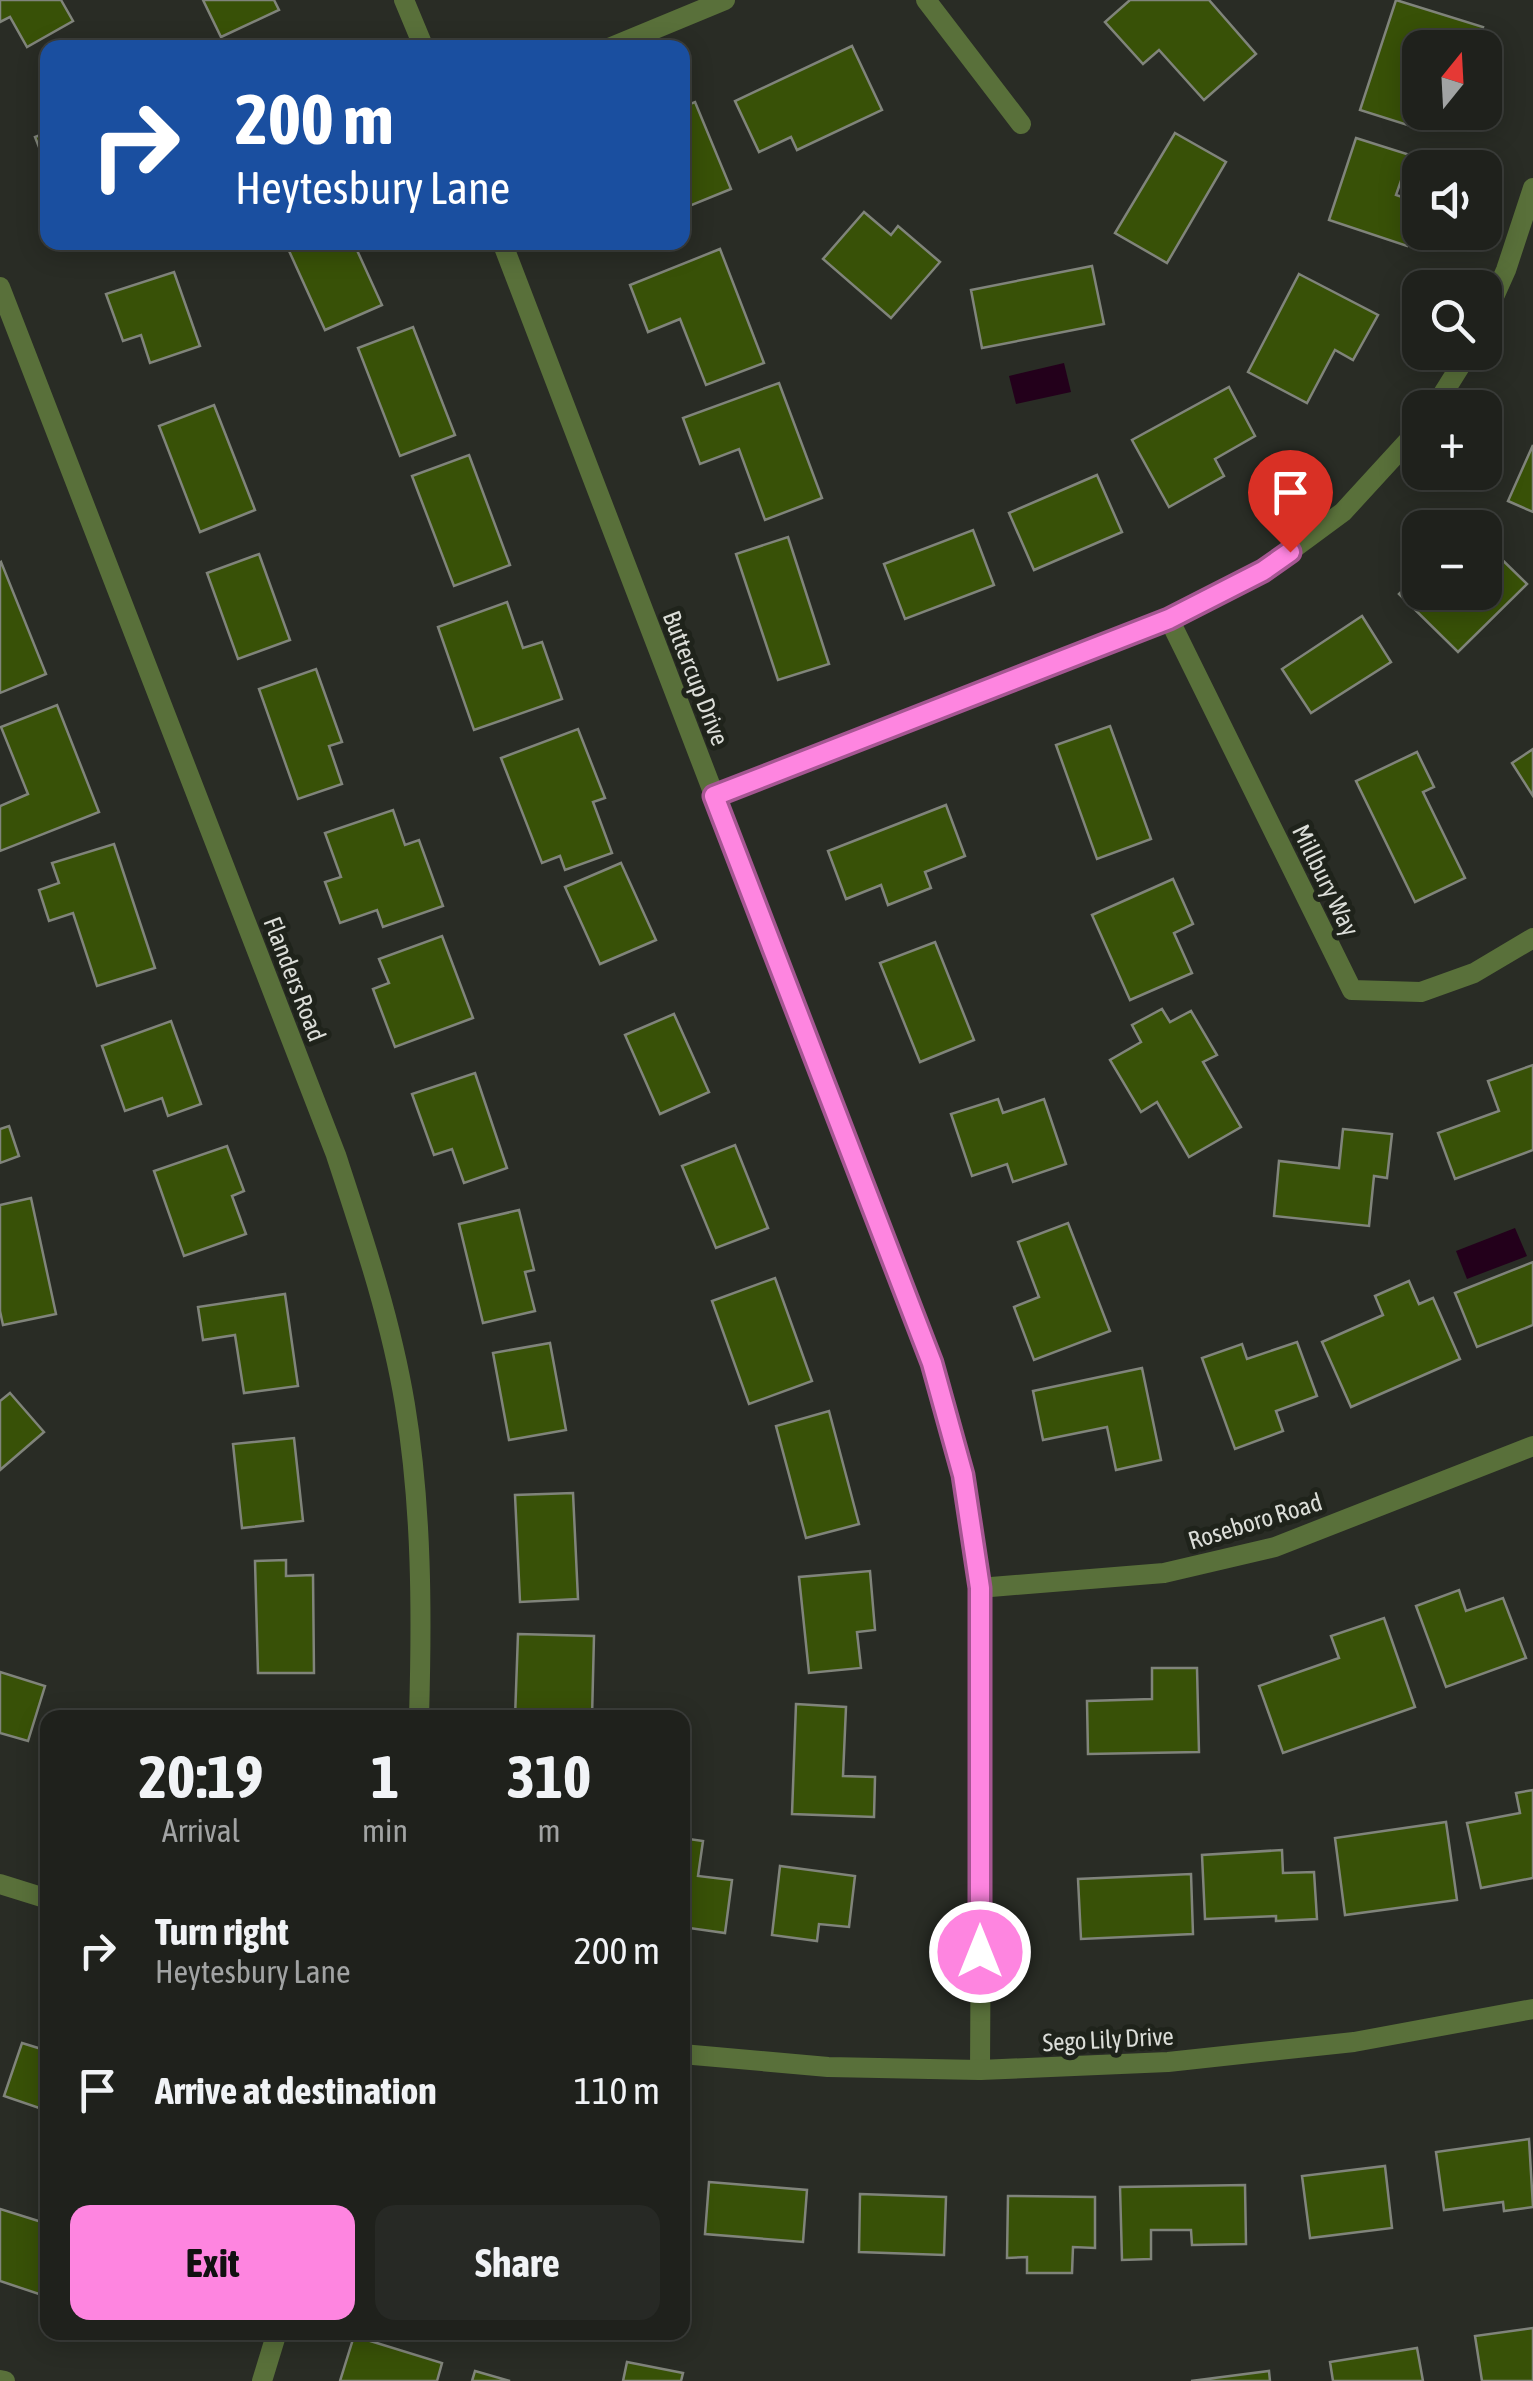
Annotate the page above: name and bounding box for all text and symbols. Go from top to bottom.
north arrow [1402,30,1502,130]
map controls [1402,30,1502,610]
text: 200 m [235,79,394,159]
icon: right [70,80,200,210]
button: sound [1402,150,1502,250]
text: Heytesbury Lane [235,162,510,214]
button: search [1402,270,1502,370]
button: + [1402,390,1502,490]
pin [1248,450,1333,553]
icon: arrive [1263,465,1318,520]
button: − [1402,510,1502,610]
street label: Buttercup Drive [657,607,735,749]
street label: Millbury Way [1287,820,1365,940]
street label: Flanders Road [258,913,332,1045]
street label: Roseboro Road [1185,1487,1325,1555]
text: 20:19 [139,1742,263,1811]
text: 1 [371,1742,399,1811]
text: 310 [507,1742,591,1811]
text: Arrival [162,1812,240,1849]
text: min [362,1812,408,1849]
text: m [537,1812,561,1849]
position arrow [928,1900,1032,2004]
text: Turn right [155,1910,289,1953]
icon: right [70,1923,125,1978]
text: 200 m [574,1929,660,1972]
text: Heytesbury Lane [155,1953,351,1990]
street label: Sego Lily Drive [1042,2022,1174,2056]
icon: arrive [70,2063,125,2118]
text: Arrive at destination [155,2069,437,2112]
text: 110 m [574,2069,660,2112]
button: Exit [70,2205,355,2320]
button: Share [375,2205,660,2320]

